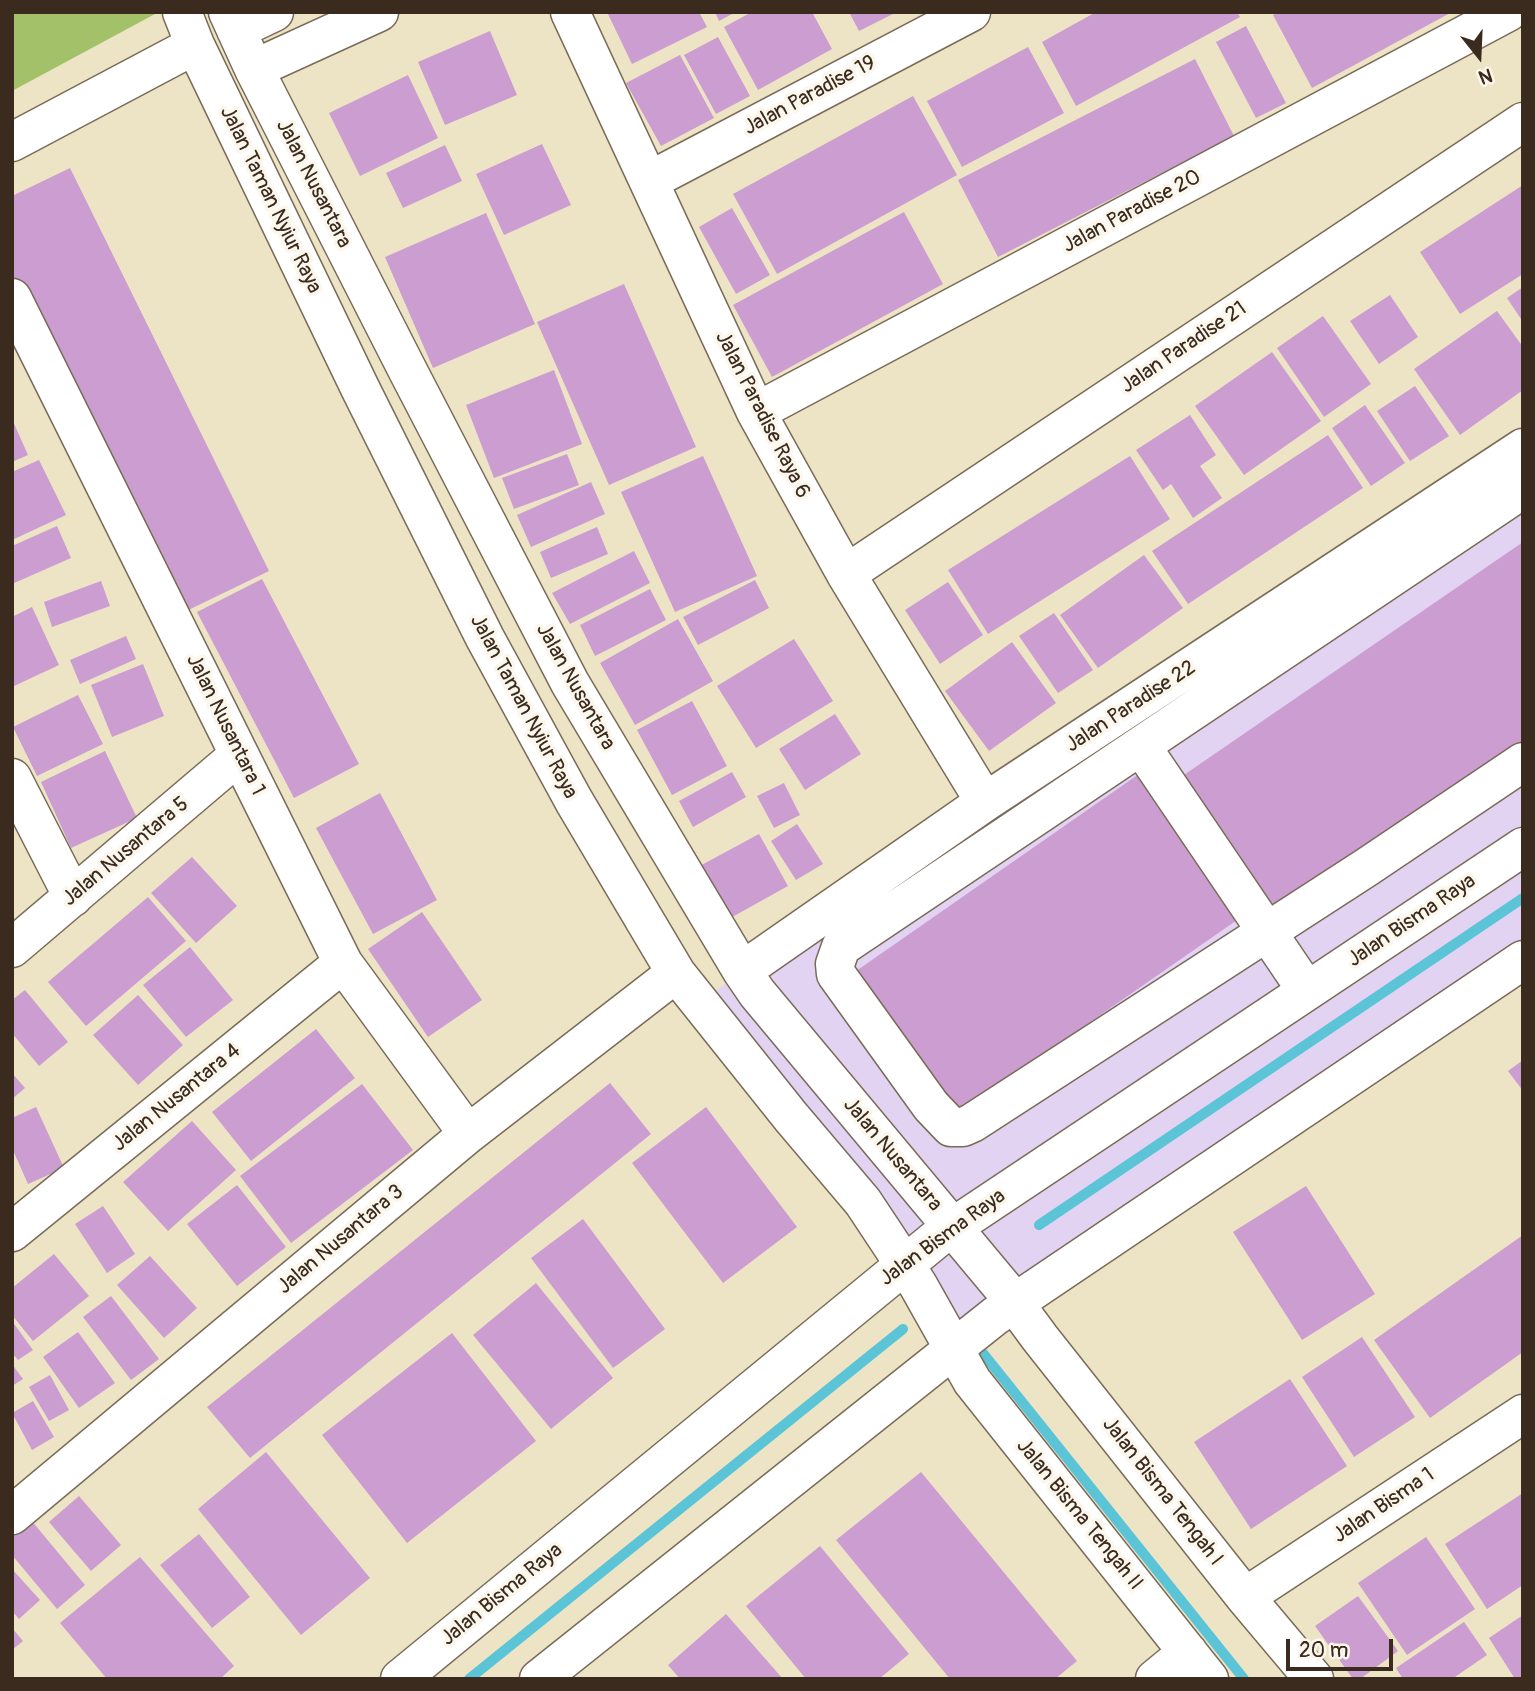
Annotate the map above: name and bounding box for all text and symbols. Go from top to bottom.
north arrow [1444,21,1514,91]
street label: Jalan Paradise 19 [740,51,880,141]
text: N [1476,63,1495,89]
street label: Jalan Taman Nyiur Raya [214,102,326,298]
street label: Jalan Nusantara [270,116,356,252]
street label: Jalan Paradise 20 [1059,165,1205,259]
street label: Jalan Paradise 21 [1116,297,1252,399]
street label: Jalan Paradise Raya 6 [709,327,815,503]
street label: Jalan Taman Nyiur Raya [464,611,582,803]
street label: Jalan Nusantara [530,619,620,755]
street label: Jalan Nusantara 1 [180,650,270,800]
street label: Jalan Paradise 22 [1061,656,1201,758]
street label: Jalan Nusantara 5 [58,792,194,912]
street label: Jalan Bisma Raya [1343,869,1481,973]
street label: Jalan Nusantara 4 [108,1039,246,1157]
street label: Jalan Nusantara [837,1093,947,1217]
street label: Jalan Nusantara 3 [273,1180,409,1300]
street label: Jalan Bisma Raya [875,1184,1011,1292]
street label: Jalan Bisma Tengah I [1096,1413,1228,1571]
street label: Jalan Bisma Tengah II [1010,1434,1148,1596]
street label: Jalan Bisma 1 [1329,1463,1439,1549]
street label: Jalan Bisma Raya [436,1538,568,1652]
scale bar [1290,1624,1397,1668]
text: 20 m [1299,1637,1348,1664]

